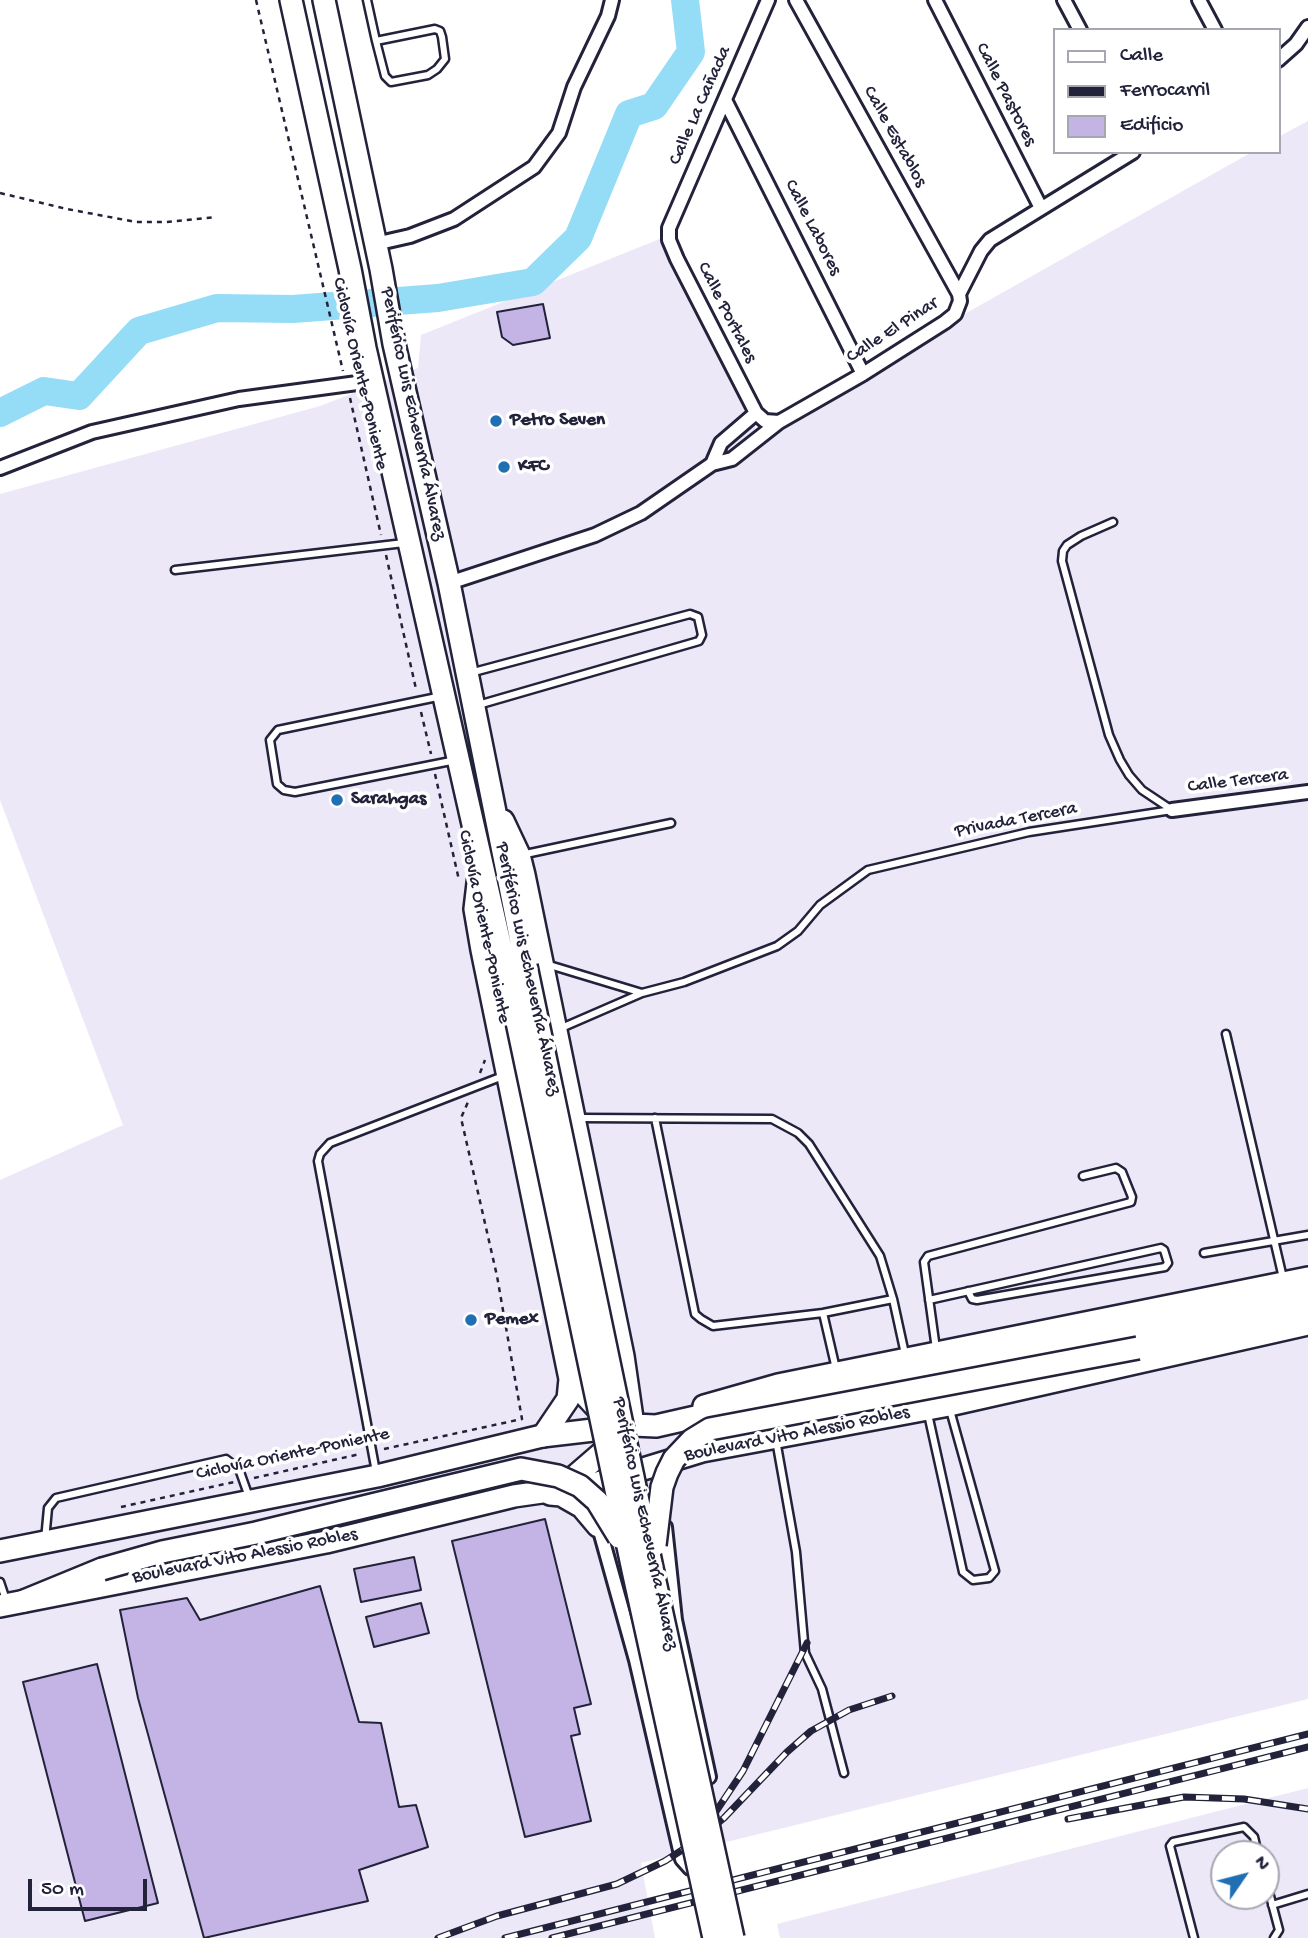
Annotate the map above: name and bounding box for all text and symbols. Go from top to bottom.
legend [1052,28,1280,154]
street label: Calle Pastores [969,40,1041,150]
street label: Calle La Cañada [665,43,737,169]
text: Calle [1120,44,1163,69]
text: Ferrocarril [1120,79,1210,104]
street label: Calle Establos [857,83,931,191]
text: Edificio [1120,114,1184,139]
street label: Calle Labores [778,176,846,280]
street label: Calle Portales [691,259,761,367]
street label: Ciclovía Oriente-Poniente [326,275,392,473]
street label: Periférico Luis Echeverría Álvarez [374,285,450,543]
street label: Calle El Pinar [843,293,943,369]
place label: Petro Seven [510,410,605,432]
marker: Petro Seven [488,413,504,429]
place label: KFC [518,456,548,478]
marker: KFC [496,459,512,475]
street label: Calle Tercera [1187,765,1289,799]
place label: Sarahgas [351,789,426,811]
marker: Sarahgas [329,792,345,808]
street label: Privada Tercera [953,798,1079,844]
street label: Ciclovía Oriente-Poniente [451,828,515,1026]
street label: Periférico Luis Echeverría Álvarez [489,840,565,1098]
place label: Pemex [485,1309,539,1331]
marker: Pemex [463,1312,479,1328]
street label: Periférico Luis Echeverría Álvarez [606,1395,682,1653]
street label: Boulevard Vito Alessio Robles [682,1402,912,1468]
street label: Ciclovía Oriente-Poniente [194,1423,392,1487]
street label: Boulevard Vito Alessio Robles [130,1524,360,1590]
north arrow [1210,1840,1280,1910]
text: N [1248,1852,1274,1875]
scale bar [32,1864,150,1908]
text: 50 m [41,1878,84,1903]

